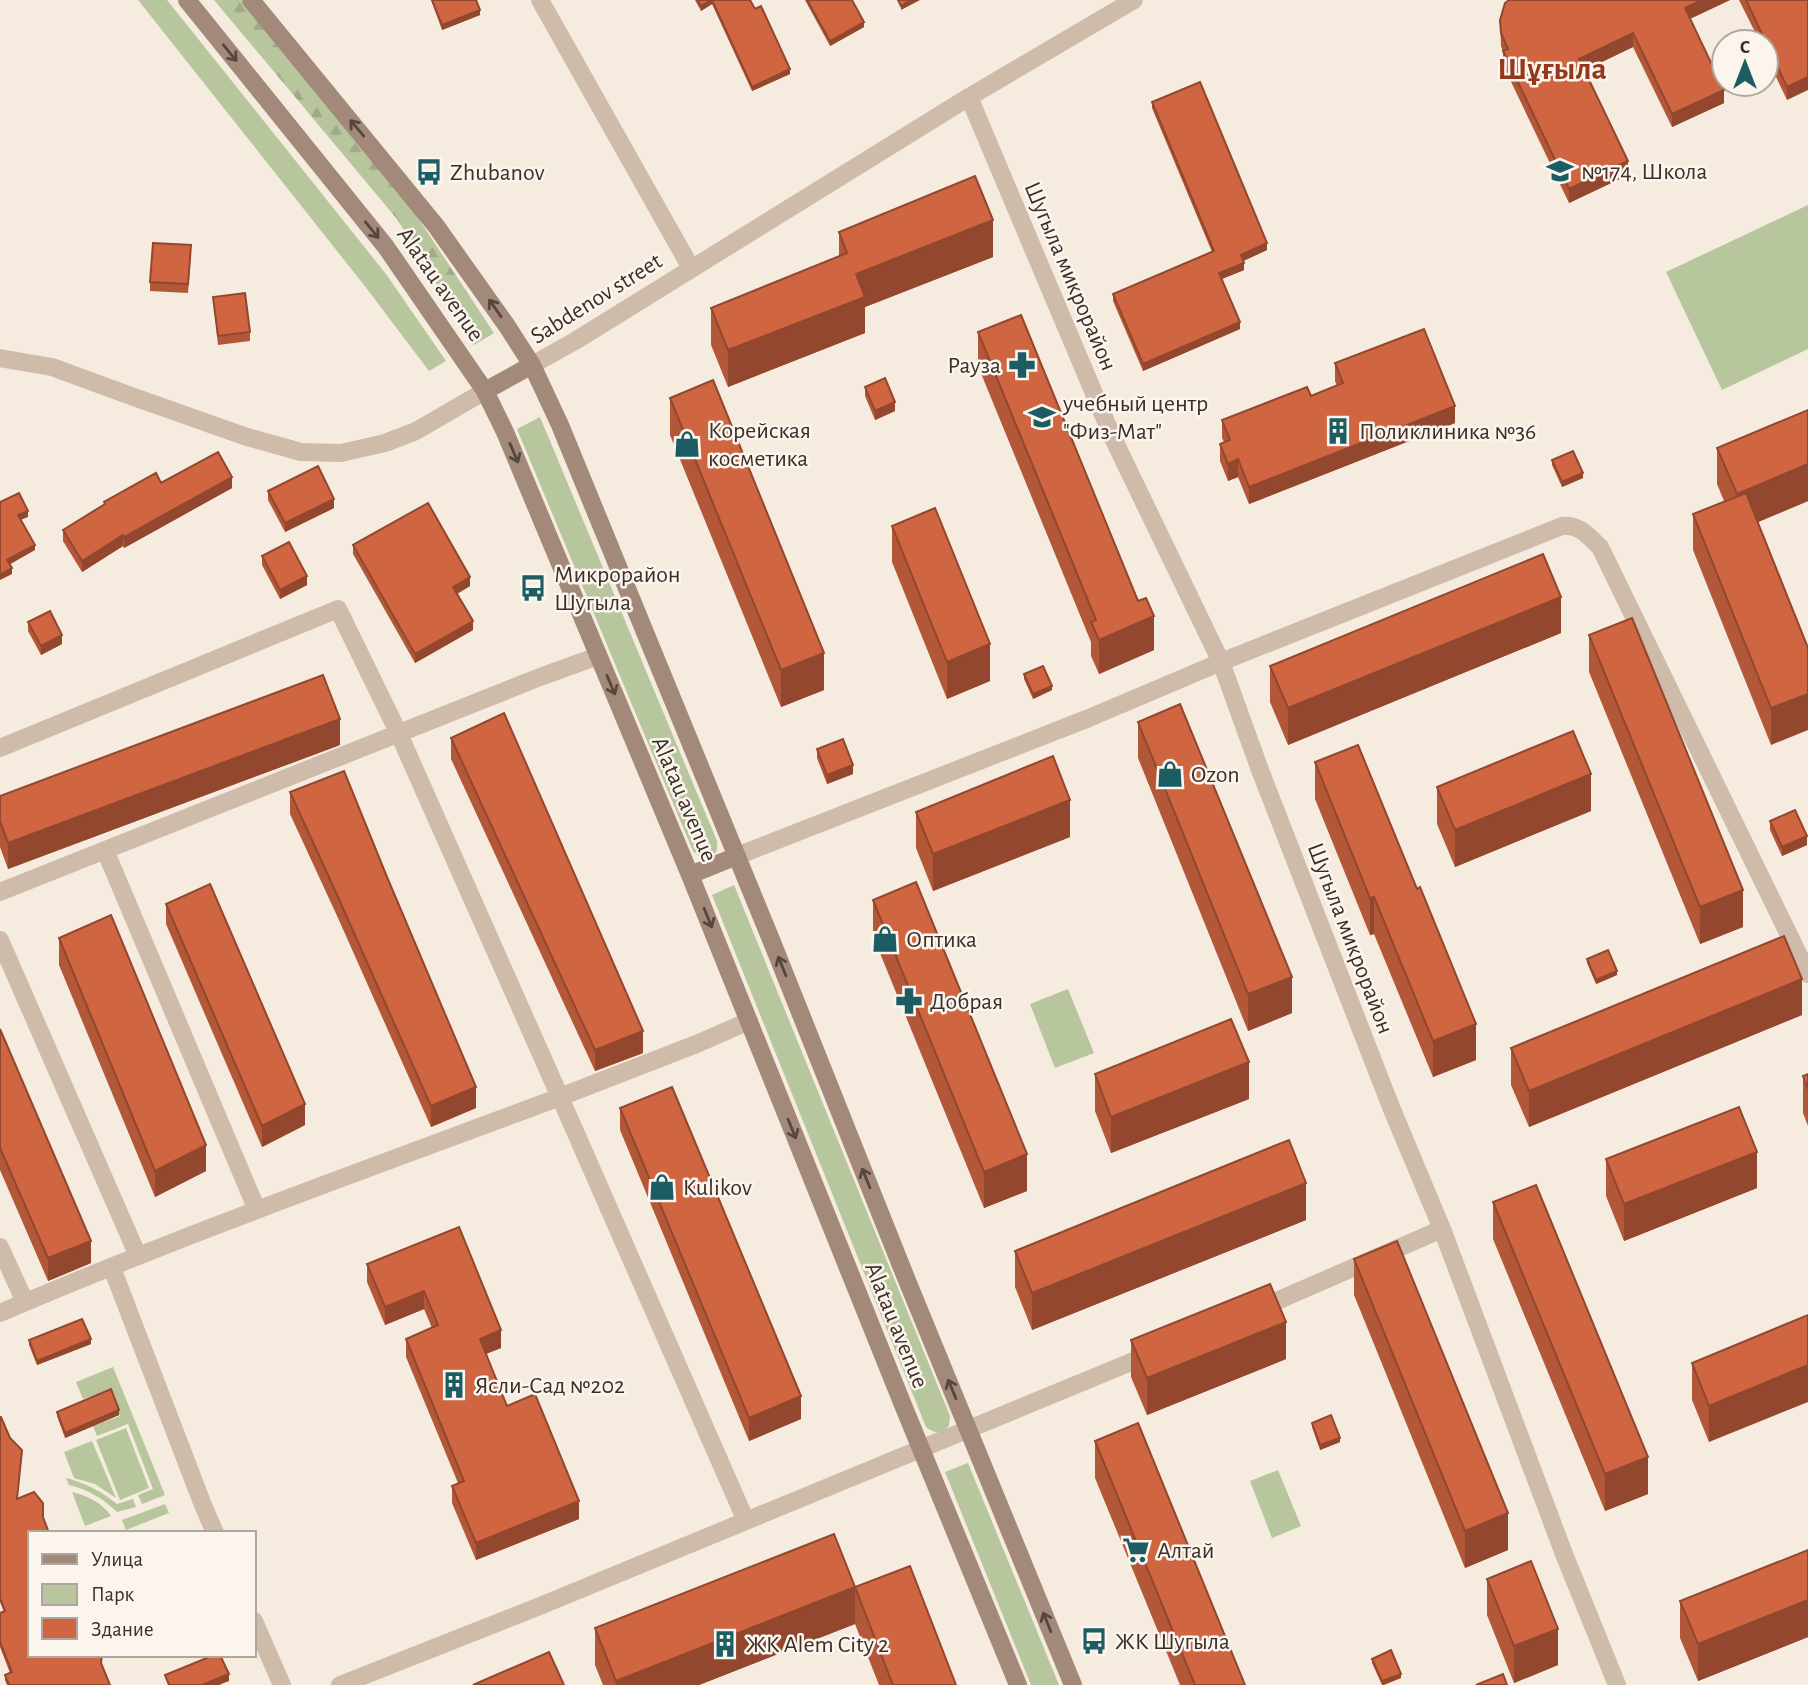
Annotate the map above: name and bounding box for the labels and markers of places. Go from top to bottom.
school or university icon: №174, Школа [1545,156,1575,186]
bus stop icon: Zhubanov [414,157,444,187]
place label: №174, Школа [1581,160,1708,184]
place label: Zhubanov [450,161,545,185]
pharmacy icon: Рауза [1007,350,1037,380]
place label: Рауза [947,354,1001,378]
place label: учебный центр "Физ-Мат" [1062,392,1208,444]
school or university icon: учебный центр "Физ-Мат" [1027,402,1057,432]
building icon: Поликлиника №36 [1323,416,1353,446]
place label: Корейская косметика [708,419,811,471]
place label: Поликлиника №36 [1359,420,1536,444]
shop icon: Корейская косметика [672,429,702,459]
place label: Микрорайон Шугыла [554,563,681,615]
bus stop icon: Микрорайон Шугыла [518,573,548,603]
shop icon: Ozon [1155,759,1185,789]
place label: Ozon [1191,763,1240,787]
shop icon: Оптика [870,924,900,954]
place label: Оптика [906,928,977,952]
pharmacy icon: Добрая [894,986,924,1016]
place label: Добрая [930,990,1003,1014]
shop icon: Kulikov [647,1172,677,1202]
place label: Kulikov [683,1176,752,1200]
building icon: Ясли-Сад №202 [439,1370,469,1400]
place label: Ясли-Сад №202 [475,1374,625,1398]
supermarket icon: Алтай [1121,1535,1151,1565]
place label: Алтай [1157,1539,1214,1563]
bus stop icon: ЖК Шугыла [1079,1626,1109,1656]
building icon: ЖК Alem City 2 [710,1629,740,1659]
place label: ЖК Шугыла [1115,1630,1230,1654]
place label: ЖК Alem City 2 [746,1633,889,1657]

